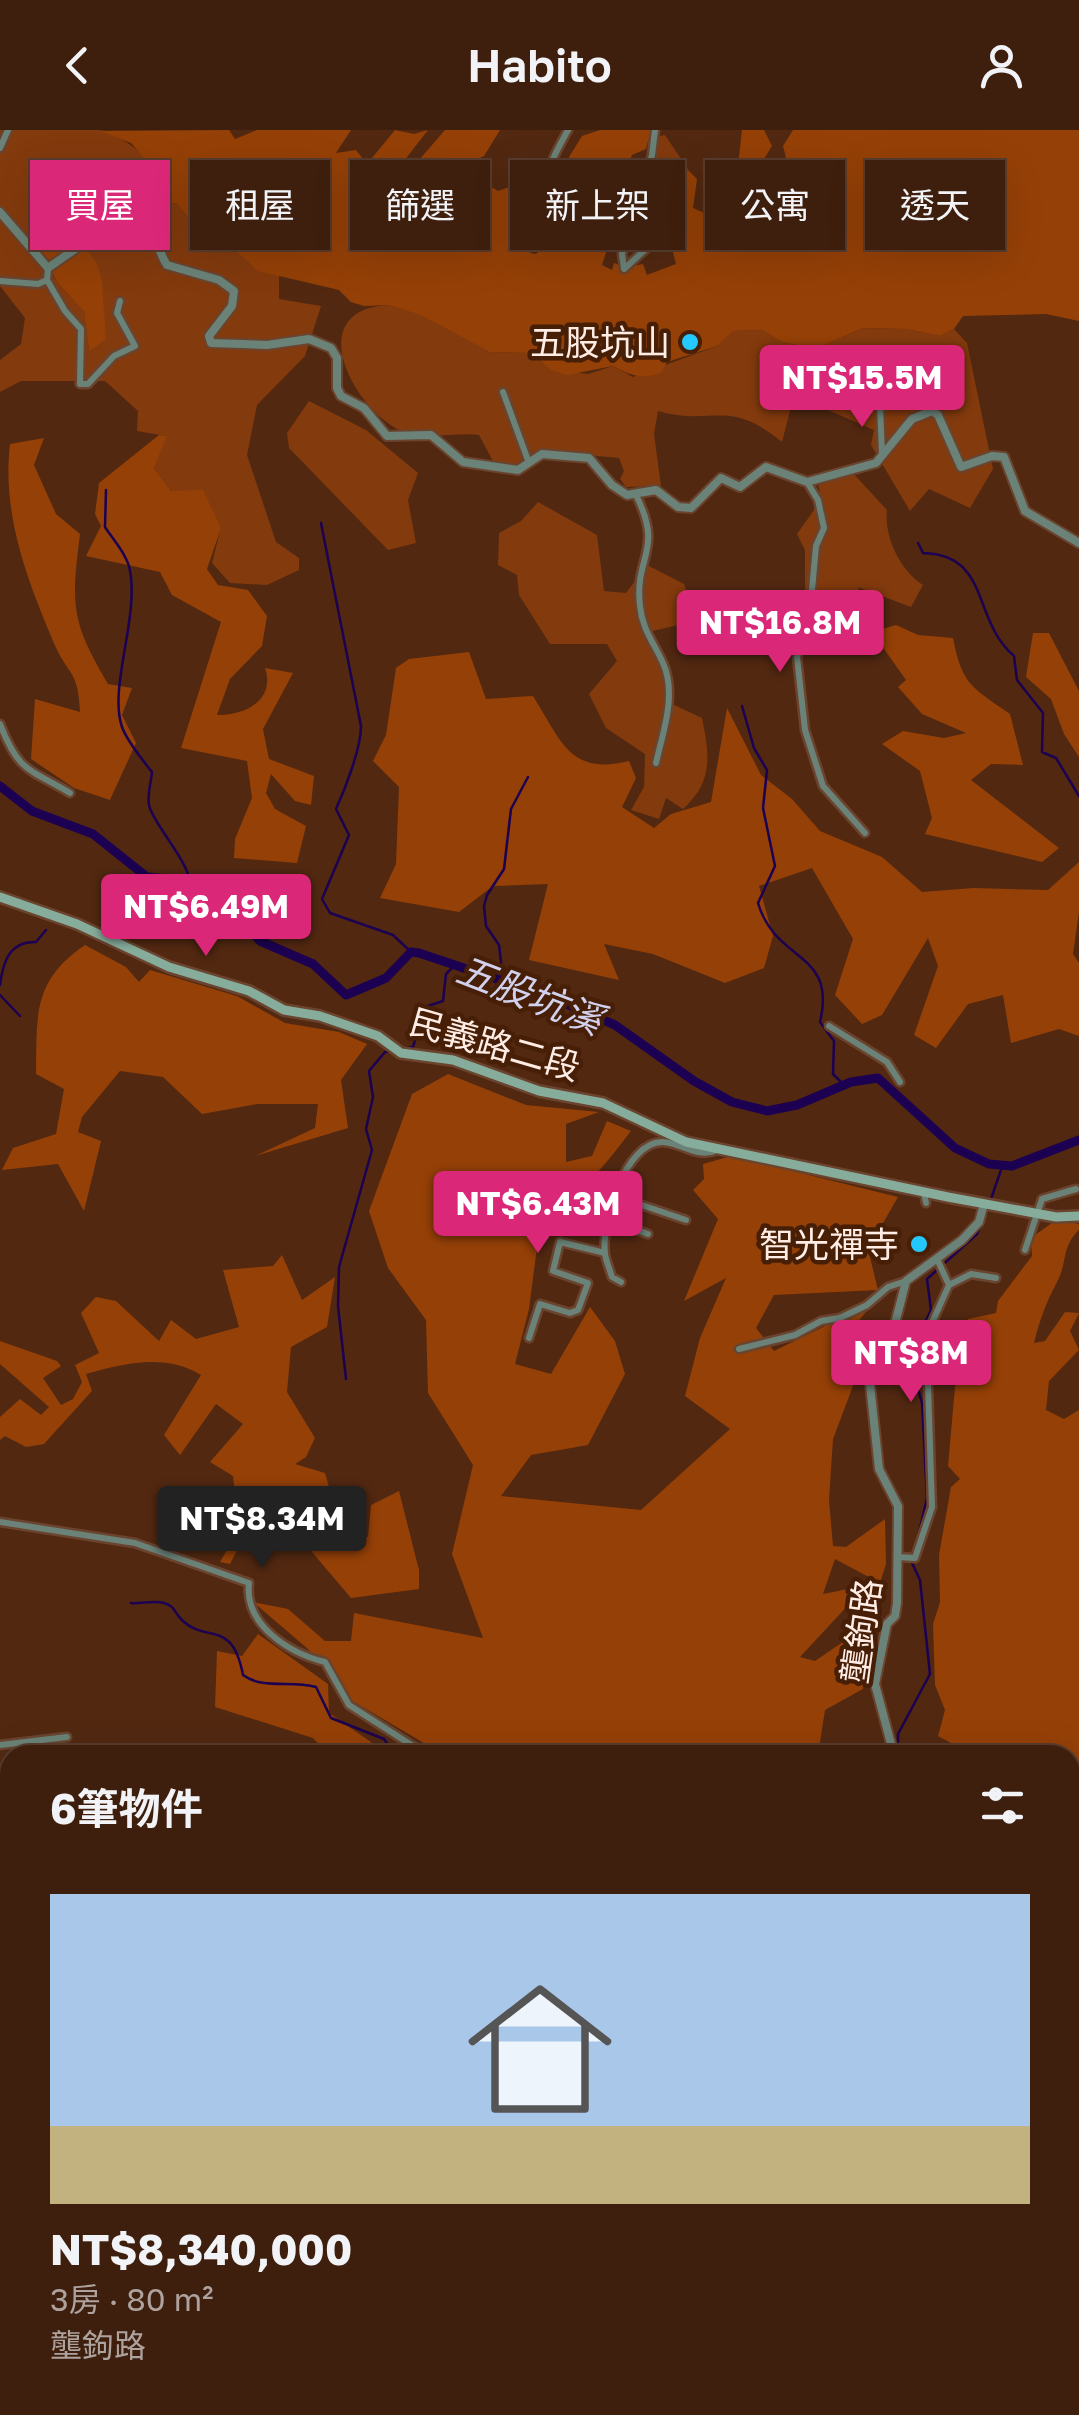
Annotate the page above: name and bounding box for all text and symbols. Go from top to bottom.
icon: back [50,38,105,93]
text: Habito [467,38,612,92]
icon: person [974,38,1029,93]
chip: 買屋 [30,160,170,250]
chip: 租屋 [190,160,330,250]
chip: 篩選 [350,160,490,250]
chip: 新上架 [510,160,685,250]
chip: 公寓 [705,160,845,250]
chip: 透天 [865,160,1005,250]
place label: 五股坑山 [530,321,670,363]
marker: 五股坑山 [679,331,701,353]
pin: NT$15.5M [759,345,965,430]
text: NT$15.5M [782,358,942,396]
pin: NT$16.8M [677,590,883,675]
text: NT$16.8M [699,603,861,641]
pin: NT$6.49M [103,874,309,959]
text: NT$6.49M [123,887,289,925]
water label: 五股坑溪 [451,946,614,1044]
street label: 民義路二段 [405,1000,585,1088]
pin: NT$6.43M [435,1171,641,1256]
text: NT$6.43M [455,1184,621,1222]
place label: 智光禪寺 [759,1223,899,1265]
marker: 智光禪寺 [908,1233,930,1255]
pin: NT$8M [841,1320,981,1405]
text: NT$8M [853,1333,969,1371]
pin: NT$8.34M [159,1486,365,1571]
text: NT$8.34M [179,1499,345,1537]
street label: 壟鉤路 [833,1576,889,1686]
icon: filters [975,1778,1030,1833]
text: 6筆物件 [50,1783,203,1833]
icon: home [450,1959,630,2139]
text: NT$8,340,000 [50,2224,352,2274]
text: 3房 · 80 m² [50,2280,214,2318]
text: 壟鉤路 [50,2326,146,2364]

